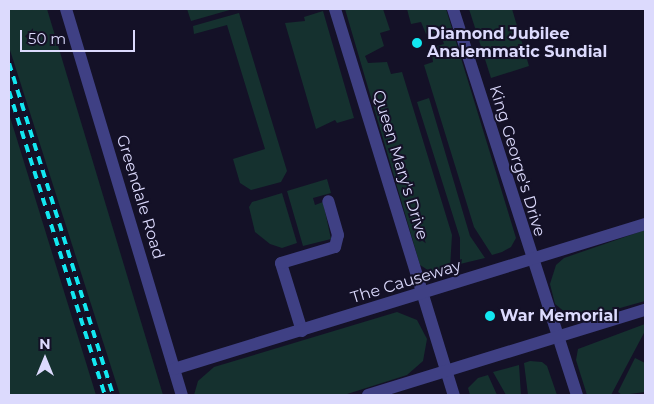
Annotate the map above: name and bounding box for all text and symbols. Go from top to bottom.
scale bar [22,20,138,52]
place label: Diamond Jubilee Analemmatic Sundial [427,24,607,62]
text: 50 m [28,29,66,48]
marker: Diamond Jubilee Analemmatic Sundial [411,37,423,49]
street label: King George's Drive [485,83,549,239]
street label: Queen Mary's Drive [368,88,432,242]
street label: Greendale Road [112,133,168,261]
street label: The Causeway [349,256,463,308]
place label: War Memorial [500,306,618,326]
marker: War Memorial [484,310,496,322]
north arrow [20,334,70,384]
text: N [39,335,51,353]

